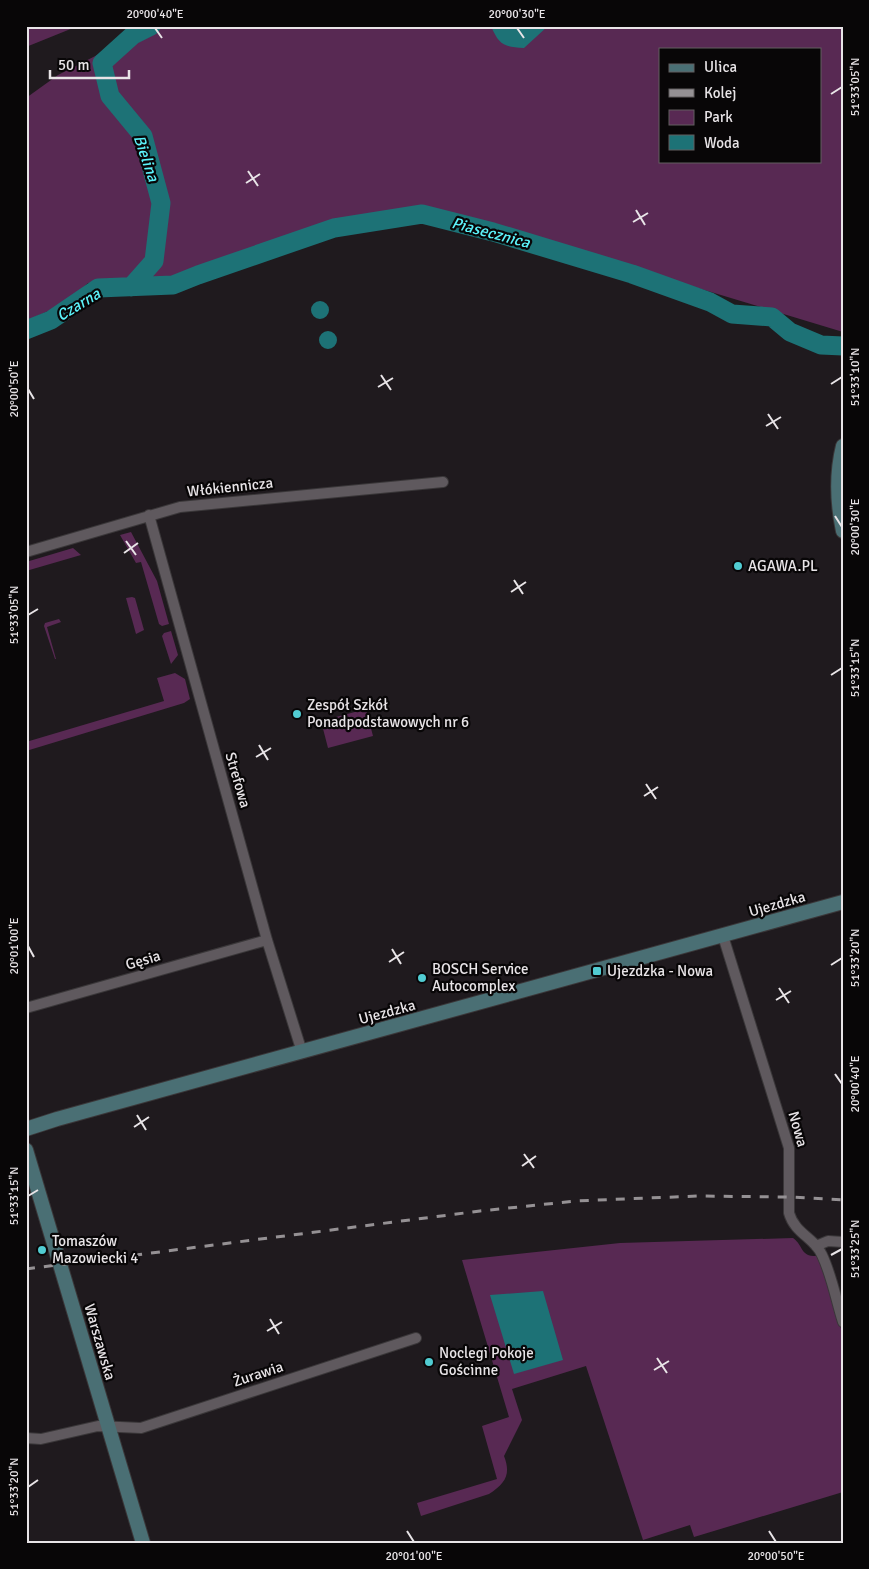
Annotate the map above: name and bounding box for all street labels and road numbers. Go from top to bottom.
street label: Włókiennicza [186,474,274,500]
street label: Strefowa [221,750,255,810]
street label: Ujezdzka [747,887,807,921]
street label: Gęsia [123,946,163,974]
street label: Ujezdzka [357,996,417,1028]
street label: Nowa [784,1109,812,1149]
street label: Warszawska [81,1302,119,1382]
street label: Żurawia [231,1357,285,1391]

